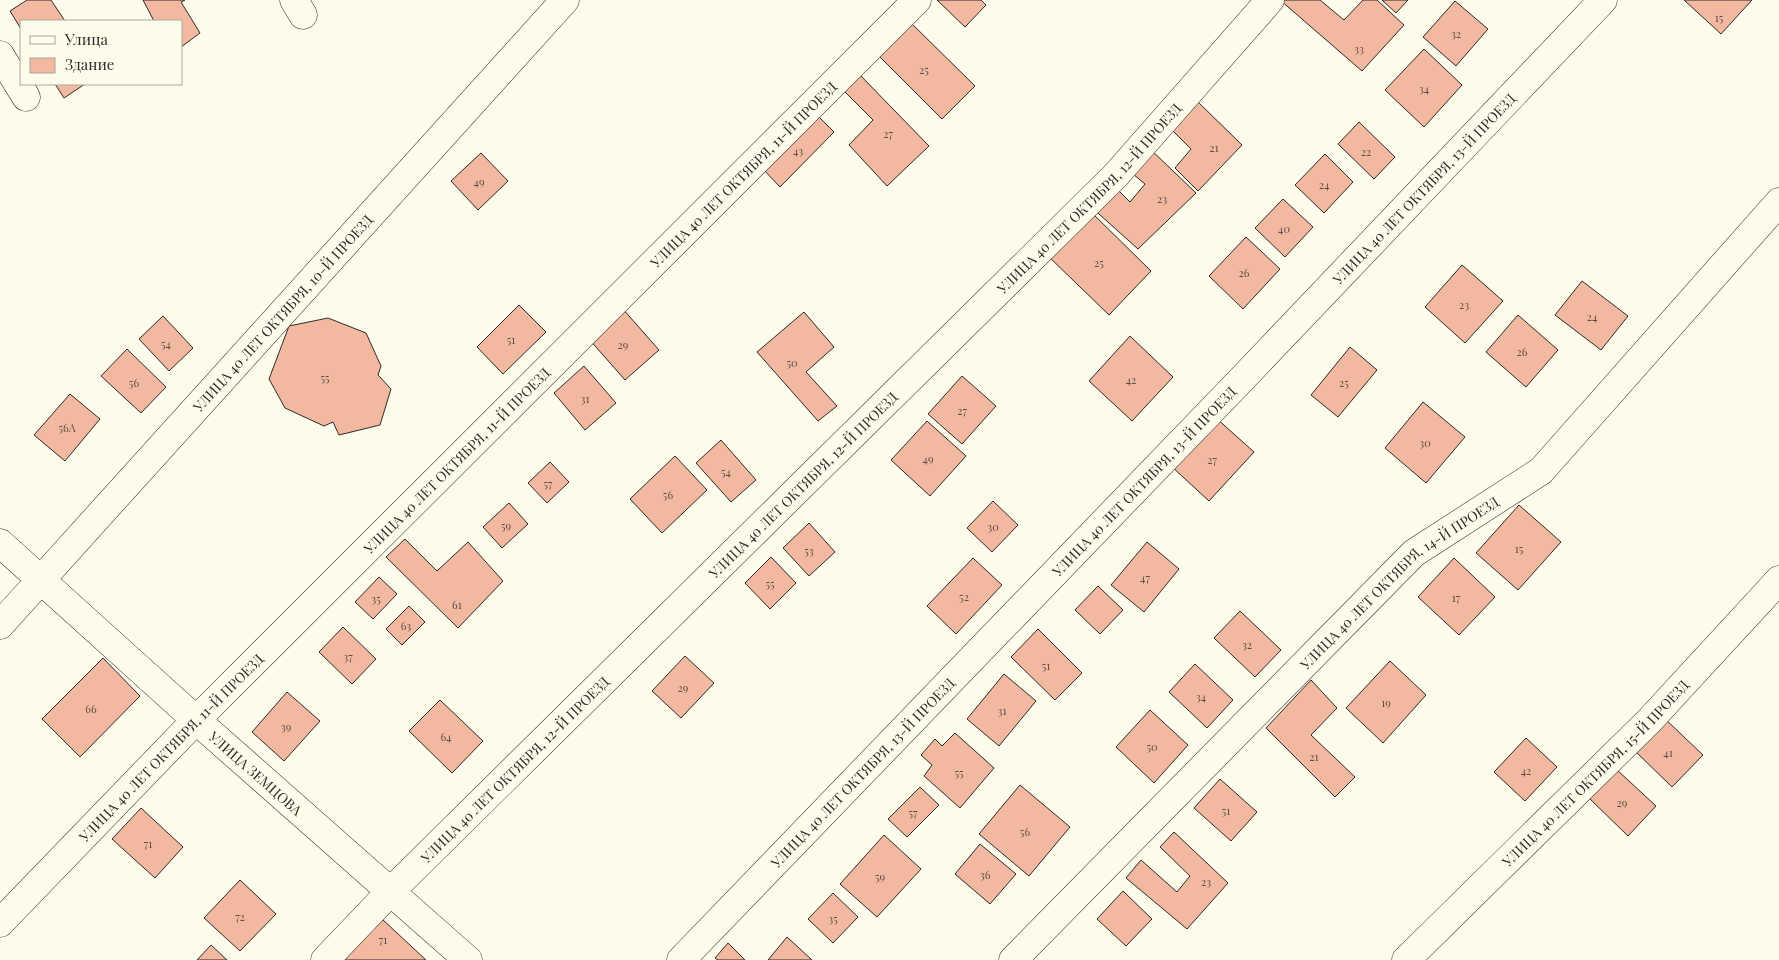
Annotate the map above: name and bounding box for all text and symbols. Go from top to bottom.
house number: 15 [1715,10,1724,25]
legend [20,20,182,85]
house number: 32 [1451,26,1461,41]
text: Улица [64,29,108,49]
house number: 33 [1354,41,1364,56]
text: Здание [65,54,114,74]
house number: 25 [919,62,929,77]
street label: УЛИЦА 40 ЛЕТ ОКТЯБРЯ, 11-Й ПРОЕЗД [645,77,840,272]
house number: 34 [1419,81,1430,96]
street label: УЛИЦА 40 ЛЕТ ОКТЯБРЯ, 13-Й ПРОЕЗД [1327,88,1519,289]
street label: УЛИЦА 40 ЛЕТ ОКТЯБРЯ, 12-Й ПРОЕЗД [992,98,1185,298]
house number: 27 [883,126,893,141]
house number: 21 [1209,140,1219,155]
house number: 43 [793,143,803,158]
house number: 22 [1361,144,1371,159]
house number: 49 [473,174,485,189]
house number: 24 [1319,177,1330,192]
house number: 23 [1157,191,1167,206]
street label: УЛИЦА 40 ЛЕТ ОКТЯБРЯ, 10-Й ПРОЕЗД [188,210,377,416]
house number: 40 [1278,221,1290,236]
house number: 25 [1094,255,1104,270]
house number: 26 [1239,265,1250,280]
house number: 23 [1459,297,1469,312]
house number: 24 [1587,309,1598,324]
house number: 51 [507,332,515,347]
house number: 54 [161,336,172,351]
house number: 29 [618,337,629,352]
house number: 26 [1517,344,1528,359]
house number: 50 [786,355,798,370]
street label: УЛИЦА 40 ЛЕТ ОКТЯБРЯ, 11-Й ПРОЕЗД [358,363,554,558]
house number: 55 [320,370,330,385]
house number: 42 [1126,372,1136,387]
house number: 56 [129,375,139,390]
house number: 25 [1339,375,1349,390]
street label: УЛИЦА 40 ЛЕТ ОКТЯБРЯ, 13-Й ПРОЕЗД [1047,382,1240,581]
street label: УЛИЦА 40 ЛЕТ ОКТЯБРЯ, 12-Й ПРОЕЗД [704,387,901,583]
house number: 31 [580,391,590,406]
house number: 27 [957,403,967,418]
house number: 56А [58,420,76,435]
house number: 30 [1419,435,1431,450]
house number: 49 [922,451,934,466]
house number: 27 [1207,452,1217,467]
house number: 54 [721,464,732,479]
house number: 57 [543,476,553,491]
house number: 56 [663,487,673,502]
street label: УЛИЦА 40 ЛЕТ ОКТЯБРЯ, 14-Й ПРОЕЗД [1295,491,1502,674]
house number: 59 [501,518,511,533]
house number: 30 [987,519,999,534]
house number: 15 [1515,541,1524,556]
house number: 53 [804,543,814,558]
house number: 47 [1140,570,1150,585]
house number: 55 [765,576,775,591]
house number: 52 [959,589,969,604]
house number: 17 [1452,590,1461,605]
house number: 35 [371,591,381,606]
house number: 61 [452,597,462,612]
house number: 63 [401,618,411,633]
house number: 32 [1242,637,1252,652]
street label: УЛИЦА 40 ЛЕТ ОКТЯБРЯ, 11-Й ПРОЕЗД [74,649,267,846]
house number: 37 [343,649,353,664]
house number: 51 [1042,658,1050,673]
street label: УЛИЦА 40 ЛЕТ ОКТЯБРЯ, 12-Й ПРОЕЗД [415,672,613,867]
street label: УЛИЦА 40 ЛЕТ ОКТЯБРЯ, 13-Й ПРОЕЗД [765,673,959,872]
street label: УЛИЦА 40 ЛЕТ ОКТЯБРЯ, 15-Й ПРОЕЗД [1497,675,1692,871]
house number: 29 [678,680,689,695]
house number: 34 [1196,689,1207,704]
house number: 19 [1381,695,1391,710]
house number: 66 [85,701,97,716]
house number: 31 [997,703,1007,718]
house number: 39 [281,719,292,734]
street label: УЛИЦА ЗЕМЦОВА [204,726,307,819]
house number: 64 [440,729,452,744]
house number: 50 [1146,739,1158,754]
house number: 41 [1663,745,1673,760]
house number: 21 [1309,749,1319,764]
house number: 42 [1521,763,1531,778]
house number: 55 [954,765,964,780]
house number: 29 [1617,795,1628,810]
house number: 51 [1222,803,1230,818]
house number: 57 [908,805,918,820]
house number: 56 [1020,824,1030,839]
house number: 71 [144,836,152,851]
house number: 36 [980,867,991,882]
house number: 59 [875,869,885,884]
house number: 23 [1201,874,1211,889]
house number: 72 [235,909,245,924]
house number: 35 [828,911,838,926]
house number: 71 [379,932,387,947]

